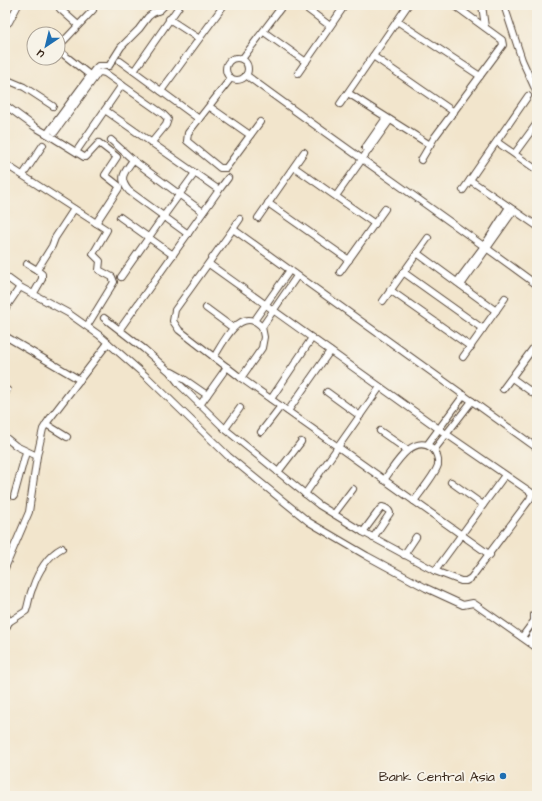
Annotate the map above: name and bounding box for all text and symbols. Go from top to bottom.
north arrow [26,26,66,66]
text: U [34,46,48,62]
place label: Bank Central Asia [379,767,495,787]
marker: Bank Central Asia [498,771,508,781]

